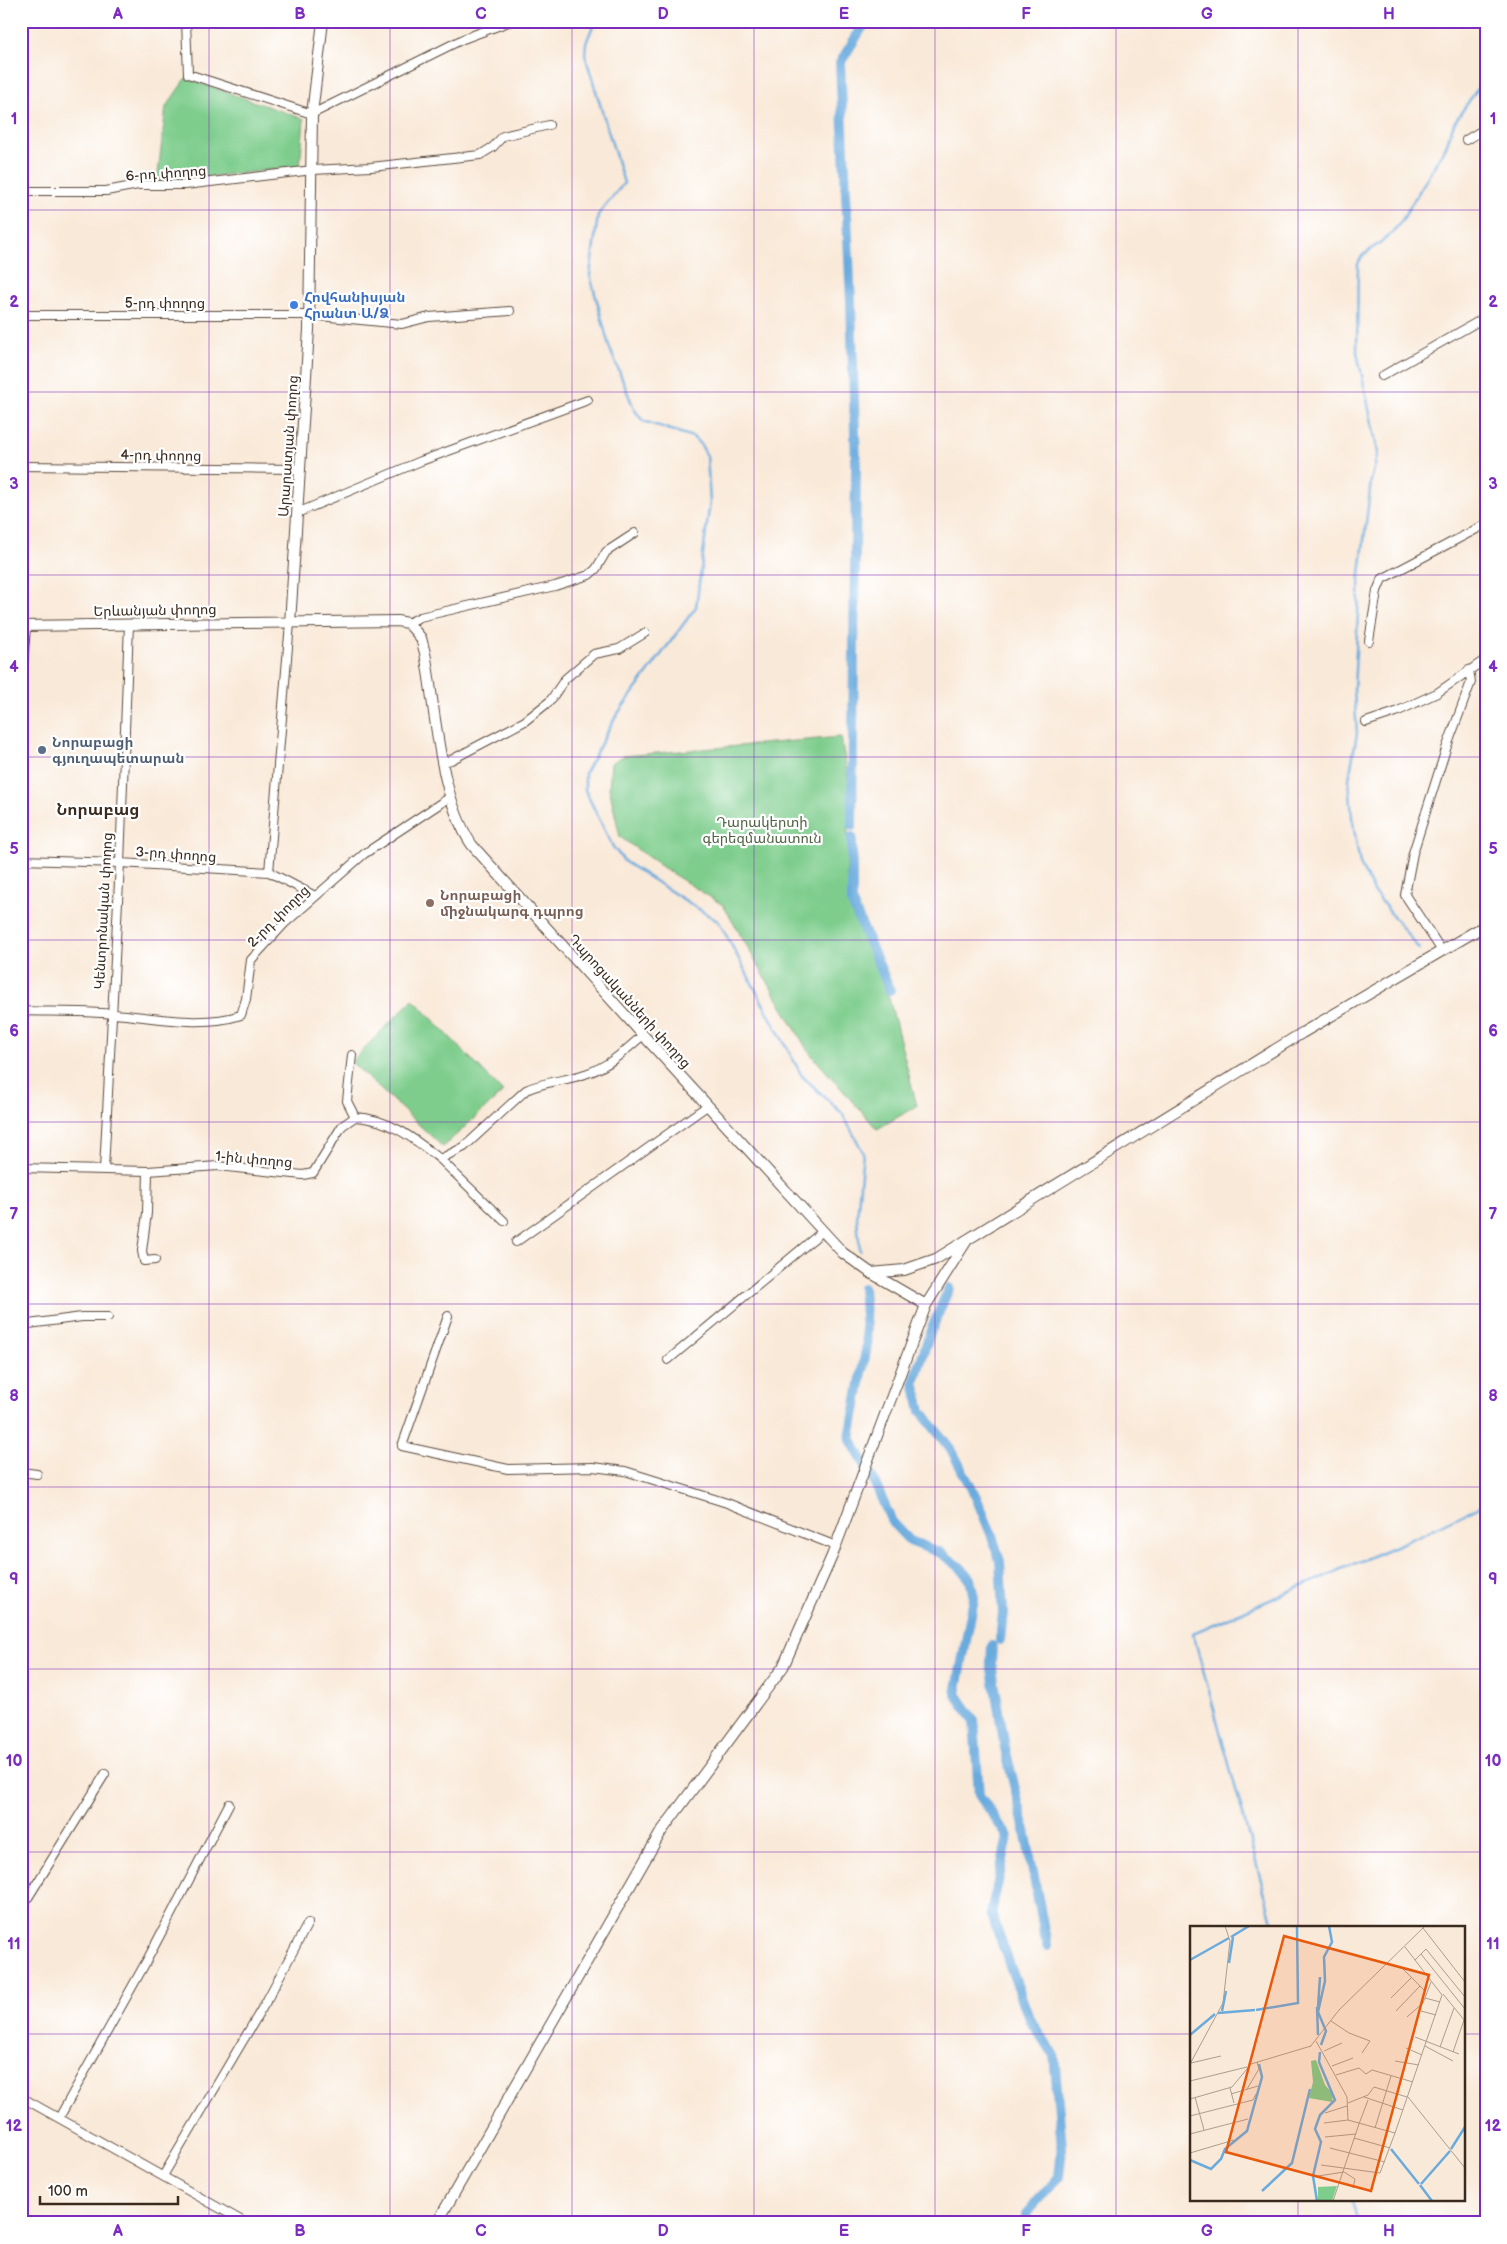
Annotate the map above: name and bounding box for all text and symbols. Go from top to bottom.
text: A [112,5,123,24]
text: B [294,5,306,24]
text: C [475,5,487,24]
text: D [657,5,669,24]
text: E [839,5,849,24]
text: F [1021,5,1031,24]
text: G [1201,5,1213,24]
text: H [1383,5,1395,24]
text: 1 [11,110,17,129]
text: 1 [1490,110,1496,129]
street label: 6-րդ փողոց [125,162,207,185]
place label: Հովհանիսյան Հրանտ Ա/Ձ [304,289,405,322]
text: 2 [9,293,19,312]
text: 2 [1488,293,1498,312]
street label: 5-րդ փողոց [125,295,205,312]
marker: Հովհանիսյան Հրանտ Ա/Ձ [288,299,300,311]
street label: Արարատյան փողոց [275,375,302,517]
street label: 4-րդ փողոց [120,446,202,465]
text: 3 [9,475,19,494]
text: 3 [1488,475,1498,494]
street label: Երևանյան փողոց [93,601,217,620]
text: 4 [9,658,19,677]
text: 4 [1488,658,1498,677]
place label: Նորաբացի գյուղապետարան [52,734,184,767]
marker: Նորաբացի գյուղապետարան [36,744,48,756]
district label: Նորաբաց [57,801,139,820]
park label: Դարակերտի գերեզմանատուն [702,814,822,847]
street label: Կենտրոնական փողոց [91,832,116,990]
text: 5 [9,840,19,859]
text: 5 [1488,840,1498,859]
street label: 3-րդ փողոց [135,843,217,866]
street label: 2-րդ փողոց [244,882,313,951]
place label: Նորաբացի միջնակարգ դպրոց [440,887,584,920]
marker: Նորաբացի միջնակարգ դպրոց [424,897,436,909]
street label: Դպրոցականների փողոց [565,931,694,1072]
text: 6 [9,1022,19,1041]
text: 6 [1488,1022,1498,1041]
street label: 1-ին փողոց [215,1148,293,1171]
text: 7 [10,1205,19,1224]
text: 7 [1489,1205,1498,1224]
text: 8 [9,1387,19,1406]
text: 8 [1488,1387,1498,1406]
text: 9 [9,1570,19,1589]
text: 9 [1488,1570,1498,1589]
text: 10 [6,1752,22,1771]
text: 10 [1485,1752,1501,1771]
inset map [1190,1926,1464,2202]
text: 11 [7,1935,21,1954]
text: 11 [1486,1935,1500,1954]
text: 12 [6,2117,23,2136]
text: 12 [1485,2117,1502,2136]
scale bar [40,2174,178,2206]
text: 100 m [48,2182,88,2201]
text: A [112,2222,123,2241]
text: B [294,2222,306,2241]
text: C [475,2222,487,2241]
text: D [657,2222,669,2241]
text: E [839,2222,849,2241]
text: F [1021,2222,1031,2241]
text: G [1201,2222,1213,2241]
text: H [1383,2222,1395,2241]

